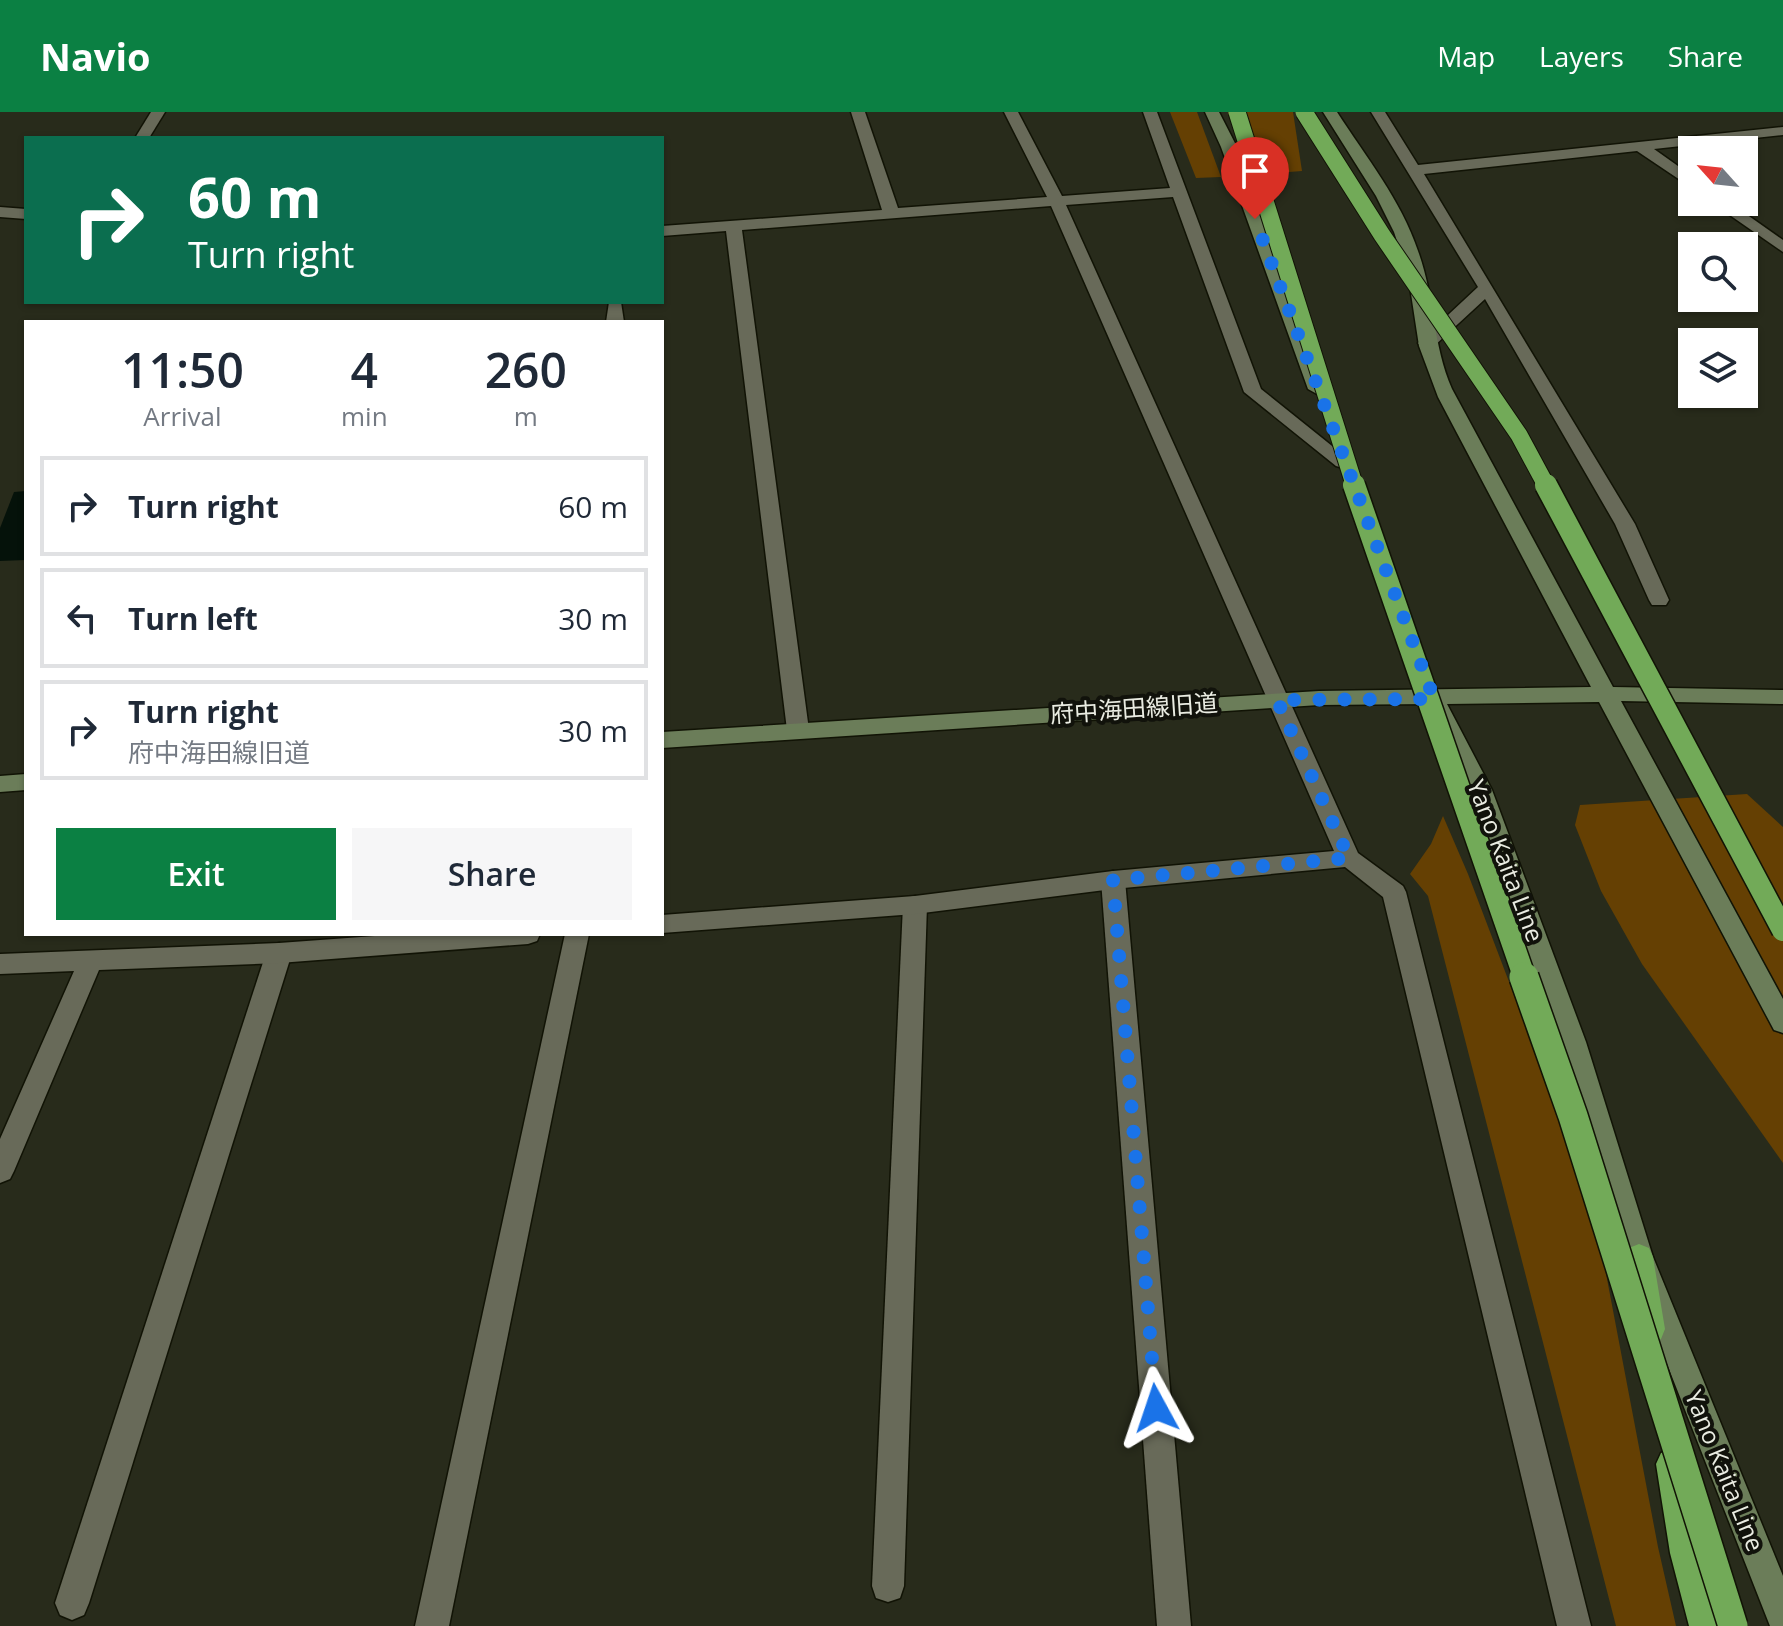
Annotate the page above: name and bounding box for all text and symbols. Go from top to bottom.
text: Navio [40,30,151,82]
text: Map [1437,37,1495,75]
text: Layers [1539,37,1624,75]
text: Share [1668,37,1743,75]
north arrow [1678,136,1758,216]
map controls [1678,136,1758,408]
pin [1221,137,1289,219]
icon: arrive [1233,149,1277,193]
text: 60 m [188,158,322,234]
icon: right [56,168,160,272]
text: Turn right [188,230,354,279]
button: search [1678,232,1758,312]
button: layers [1678,328,1758,408]
text: 11:50 [121,337,244,402]
text: 4 [351,337,378,402]
text: 260 [485,337,567,402]
text: Arrival [143,398,222,434]
text: min [341,398,388,434]
text: m [514,398,538,434]
icon: right [60,484,104,528]
text: Turn right [128,486,279,527]
text: 60 m [558,486,628,527]
icon: left [60,596,104,640]
text: Turn left [128,598,258,639]
text: 30 m [558,598,628,639]
street label: 府中海田線旧道 [1049,685,1219,730]
text: Turn right [128,691,279,732]
icon: right [60,708,104,752]
text: 30 m [558,710,628,751]
text: 府中海田線旧道 [128,734,310,770]
street label: Yano Kaita Line [1460,775,1552,946]
button: Exit [56,828,336,920]
button: Share [352,828,632,920]
position arrow [1114,1366,1198,1450]
street label: Yano Kaita Line [1678,1385,1773,1556]

